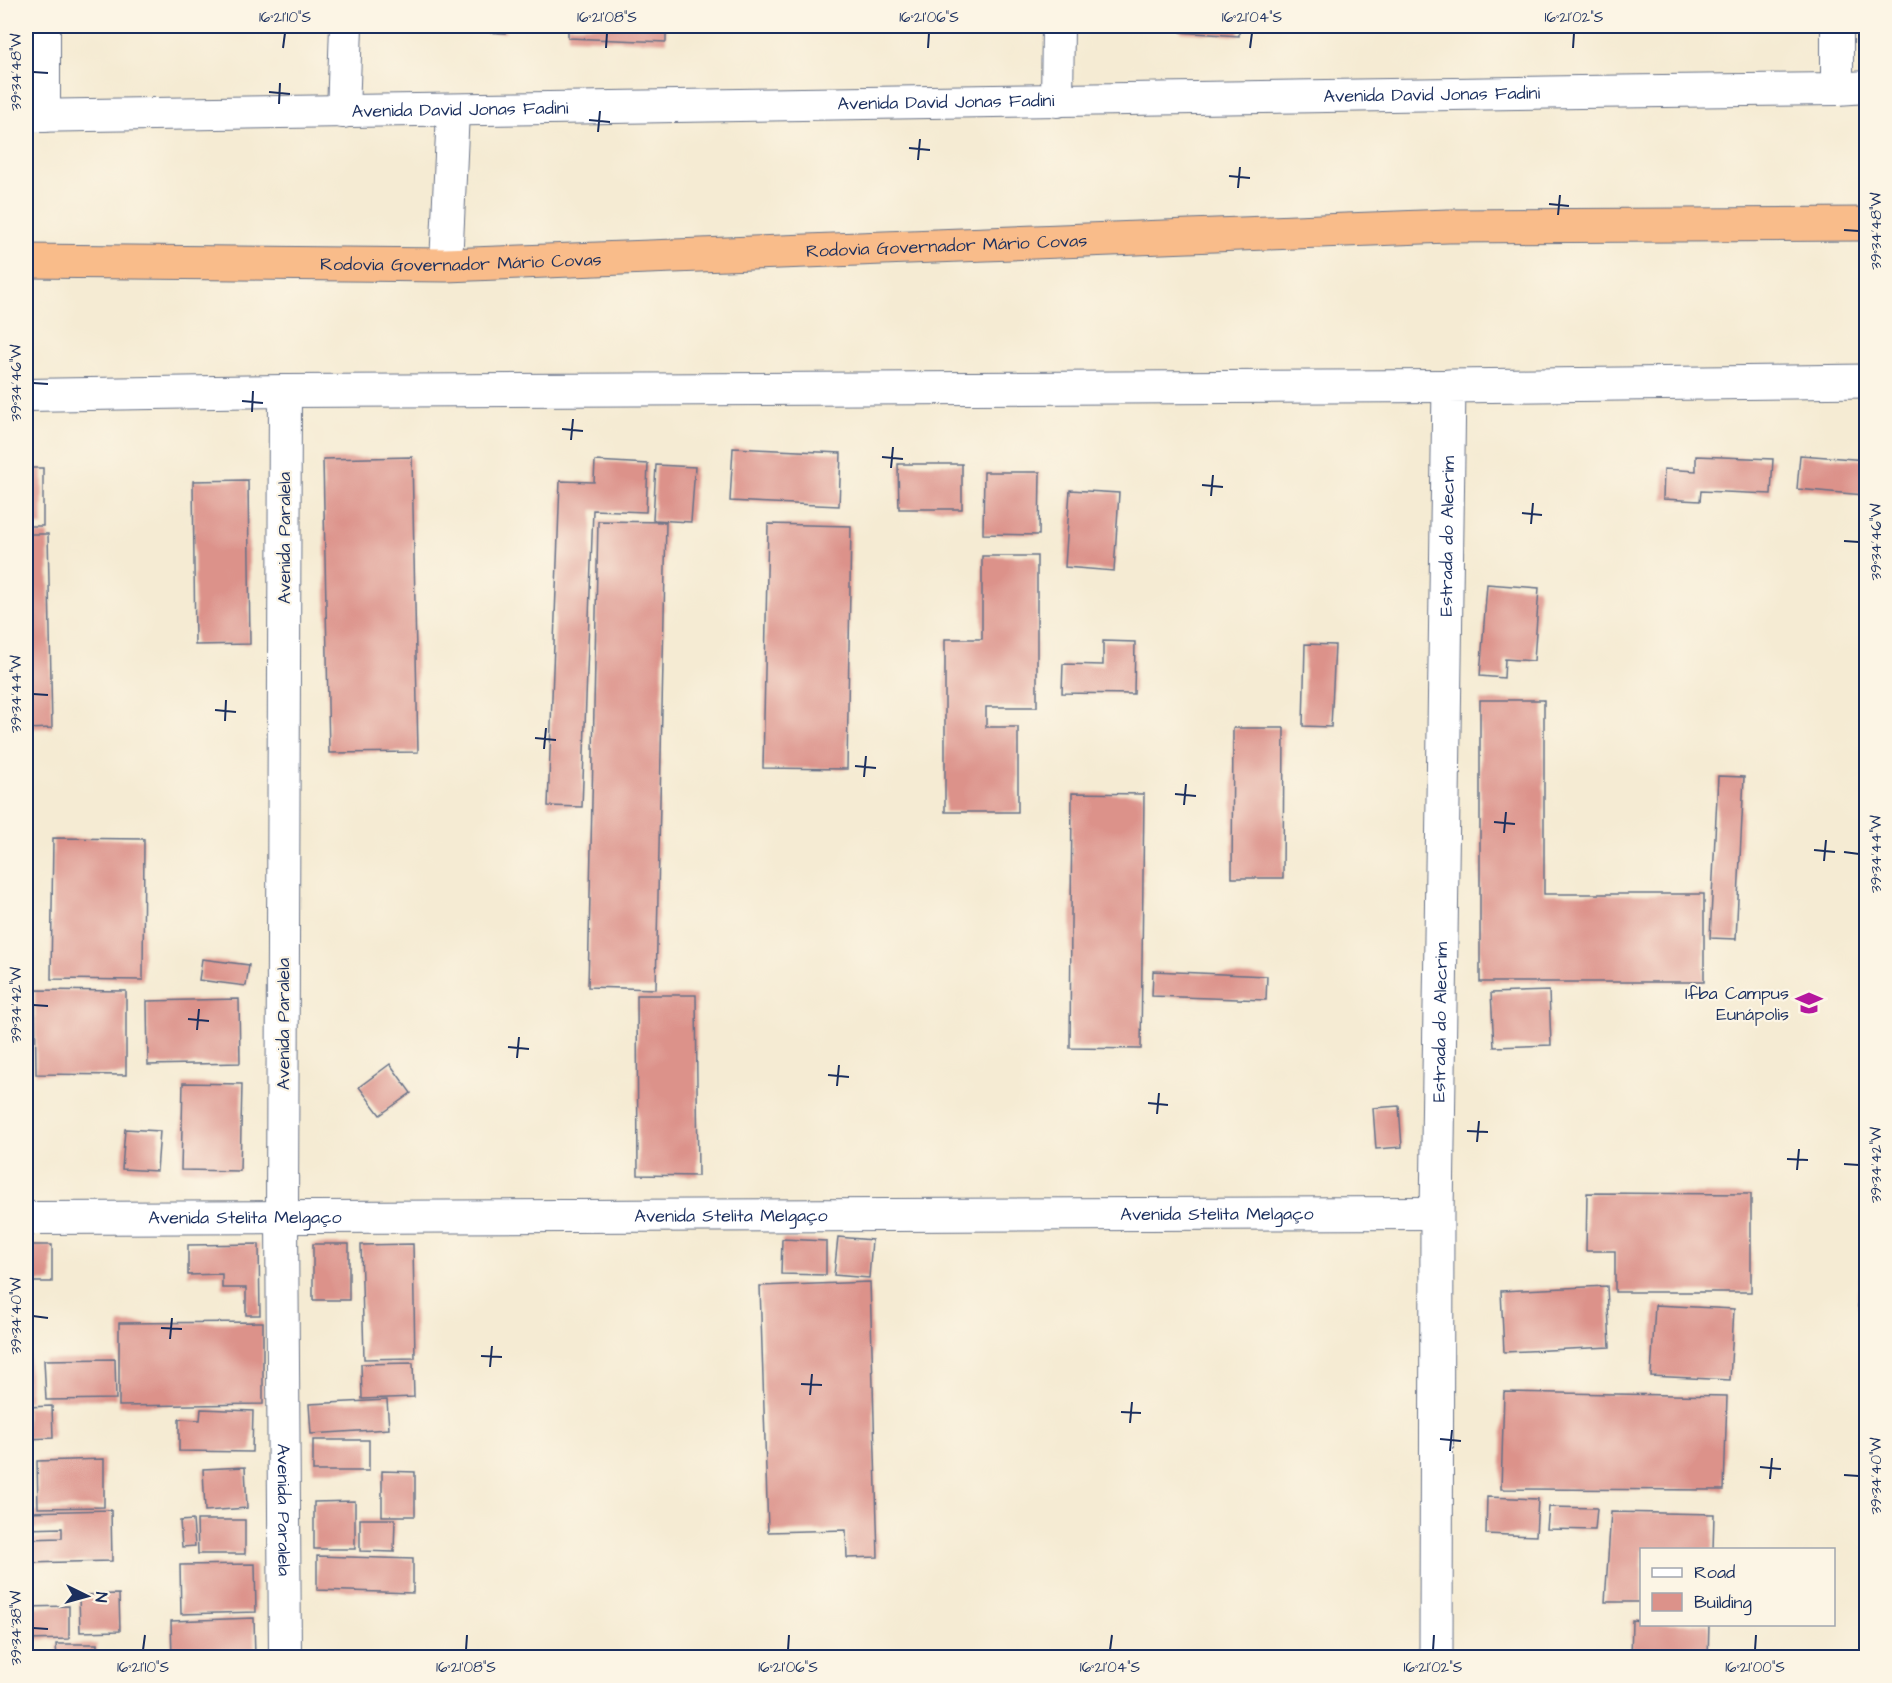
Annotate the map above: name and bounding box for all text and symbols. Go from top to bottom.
text: 16°21'10"S [259,7,311,28]
text: 16°21'08"S [577,7,637,28]
text: 16°21'06"S [899,7,959,28]
text: 16°21'04"S [1222,7,1283,28]
text: 16°21'02"S [1545,7,1604,28]
text: 39°34'48"W [6,33,27,111]
street label: Avenida David Jonas Fadini [1323,80,1541,108]
street label: Avenida David Jonas Fadini [837,88,1055,116]
street label: Avenida David Jonas Fadini [351,95,569,123]
text: 39°34'48"W [1866,192,1887,270]
street label: Rodovia Governador Mário Covas [805,228,1088,263]
street label: Rodovia Governador Mário Covas [320,246,602,278]
text: 39°34'46"W [6,344,27,422]
street label: Estrada do Alecrim [1433,456,1460,616]
street label: Avenida Paralela [272,472,297,604]
text: 39°34'46"W [1866,503,1887,581]
text: 39°34'44"W [6,655,27,733]
text: 39°34'44"W [1866,815,1887,893]
street label: Estrada do Alecrim [1426,942,1453,1102]
street label: Avenida Paralela [271,958,296,1090]
text: 39°34'42"W [6,967,27,1043]
place label: Ifba Campus Eunápolis [1685,981,1789,1027]
school or university icon: Ifba Campus Eunápolis [1794,988,1824,1018]
text: 39°34'42"W [1866,1127,1887,1203]
street label: Avenida Stelita Melgaço [1120,1201,1314,1227]
street label: Avenida Stelita Melgaço [634,1203,828,1229]
street label: Avenida Stelita Melgaço [148,1204,342,1231]
text: 39°34'40"W [6,1277,27,1355]
text: 39°34'40"W [1866,1437,1887,1515]
street label: Avenida Paralela [271,1444,297,1576]
legend [1640,1548,1835,1626]
text: Road [1694,1560,1735,1585]
north arrow [57,1566,117,1626]
text: Building [1694,1590,1752,1616]
text: 39°34'38"W [6,1591,27,1665]
text: N [90,1591,112,1603]
text: 16°21'10"S [117,1657,169,1678]
text: 16°21'08"S [436,1657,496,1678]
text: 16°21'06"S [758,1657,818,1678]
text: 16°21'04"S [1080,1657,1141,1678]
text: 16°21'02"S [1404,1657,1463,1678]
text: 16°21'00"S [1725,1657,1785,1678]

